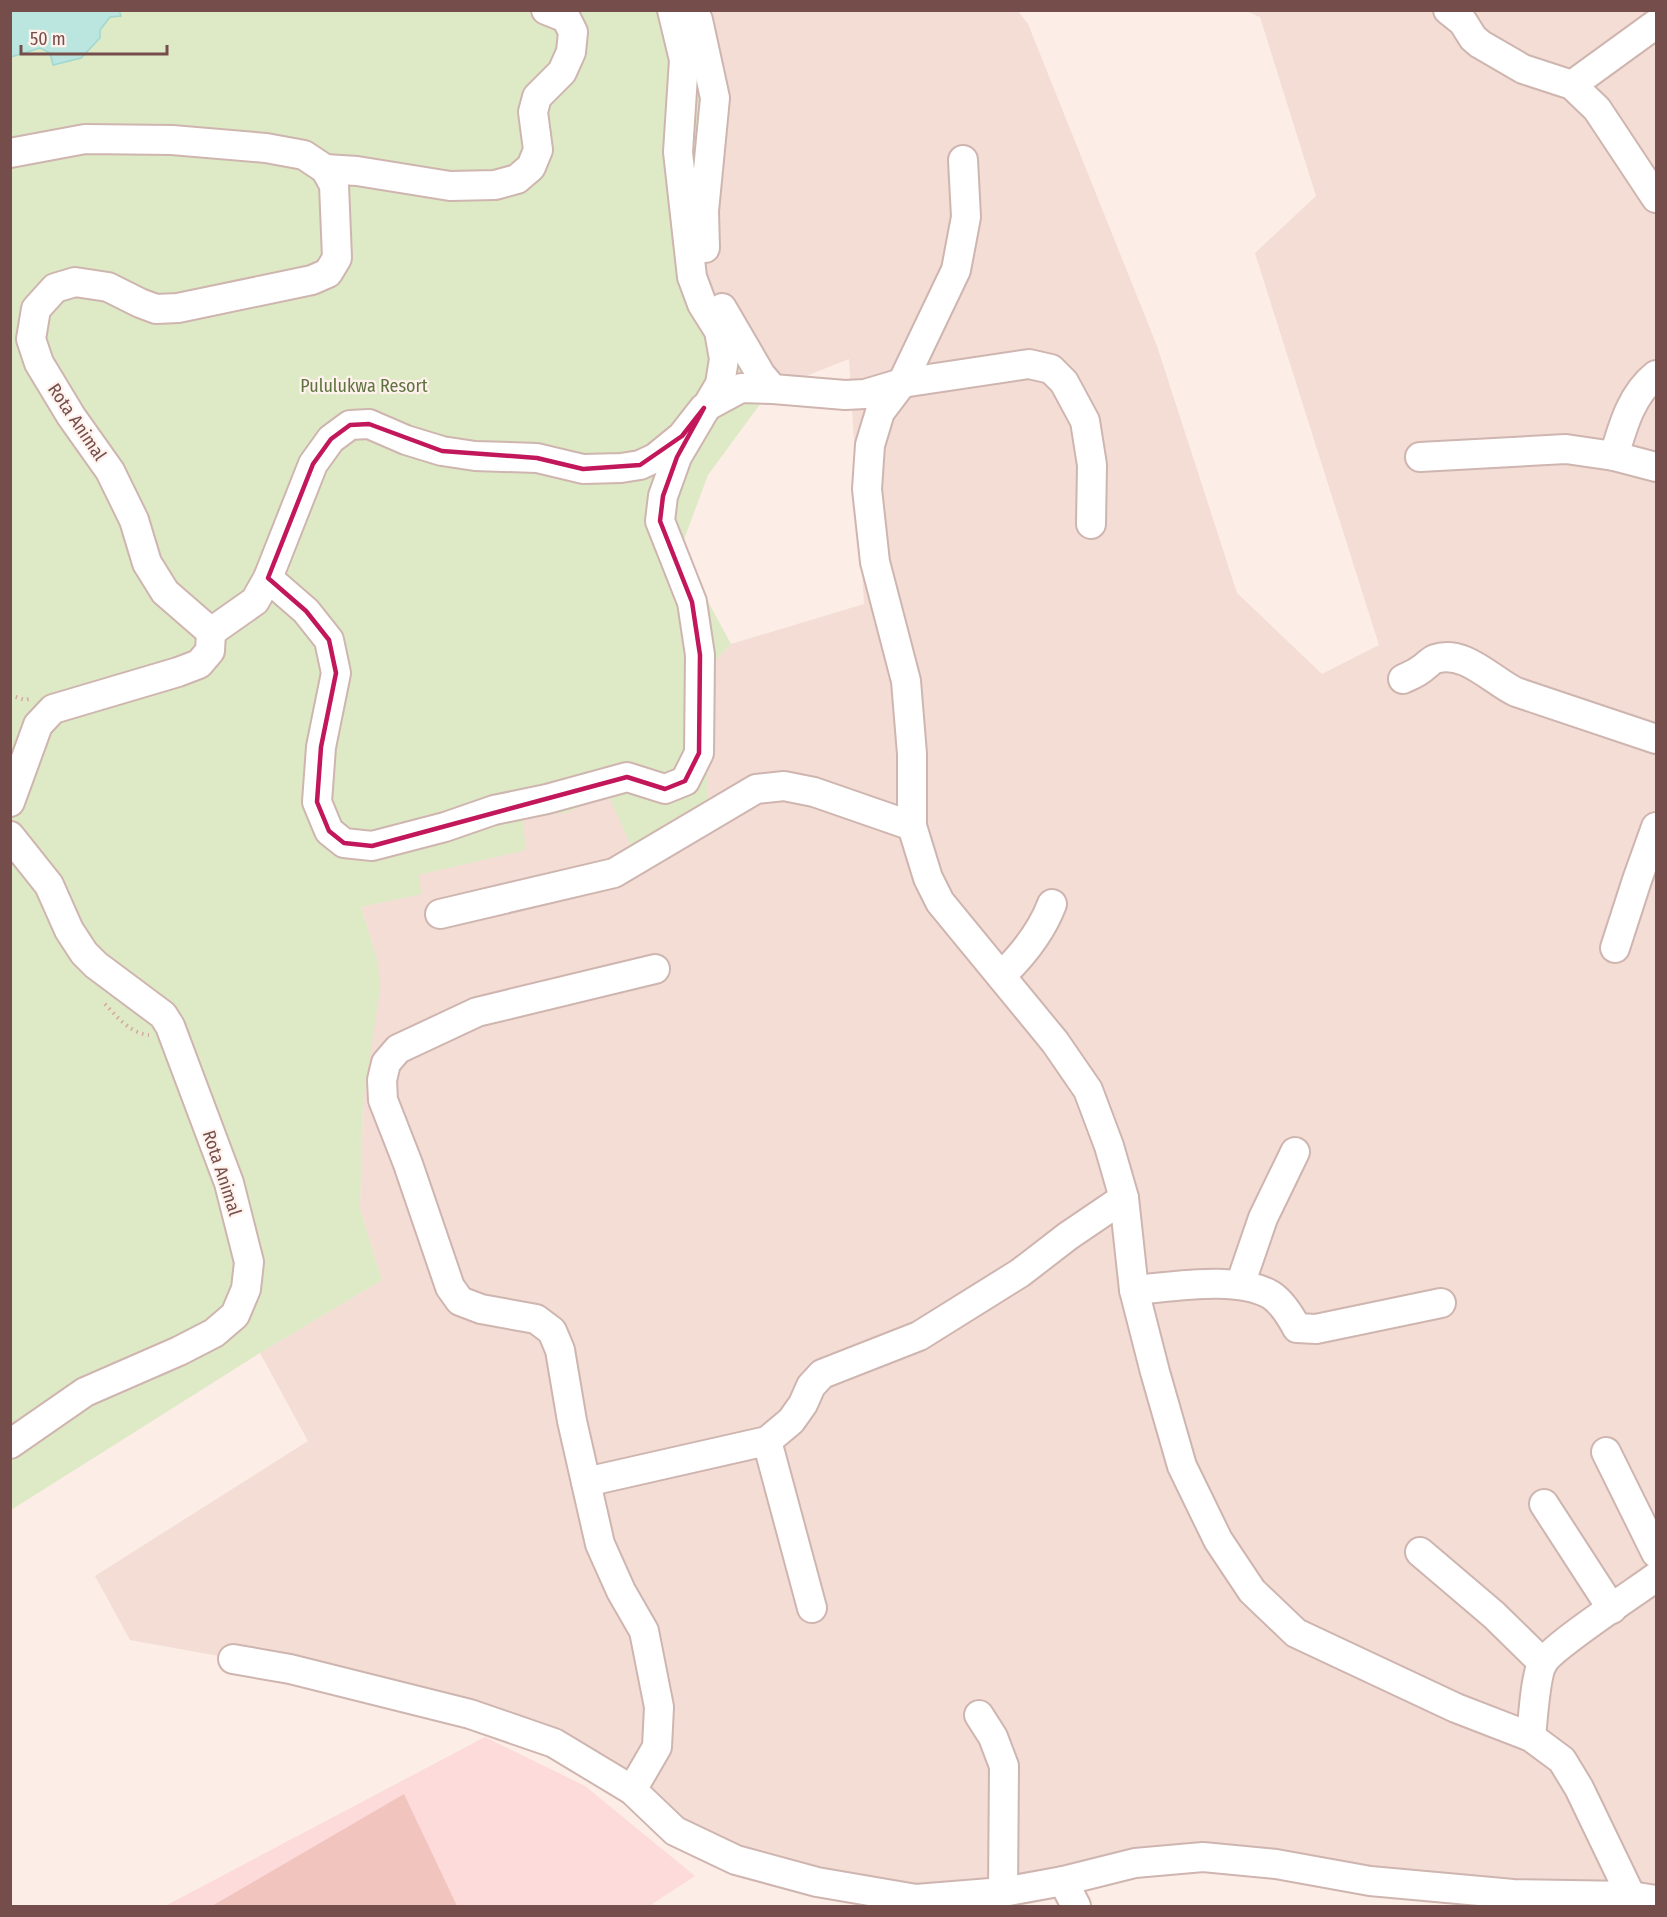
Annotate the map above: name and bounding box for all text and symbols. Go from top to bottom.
scale bar [21,18,166,56]
text: 50 m [30,28,66,50]
park label: Pululukwa Resort [300,375,428,397]
street label: Rota Animal [43,379,111,465]
street label: Rota Animal [198,1127,246,1219]

